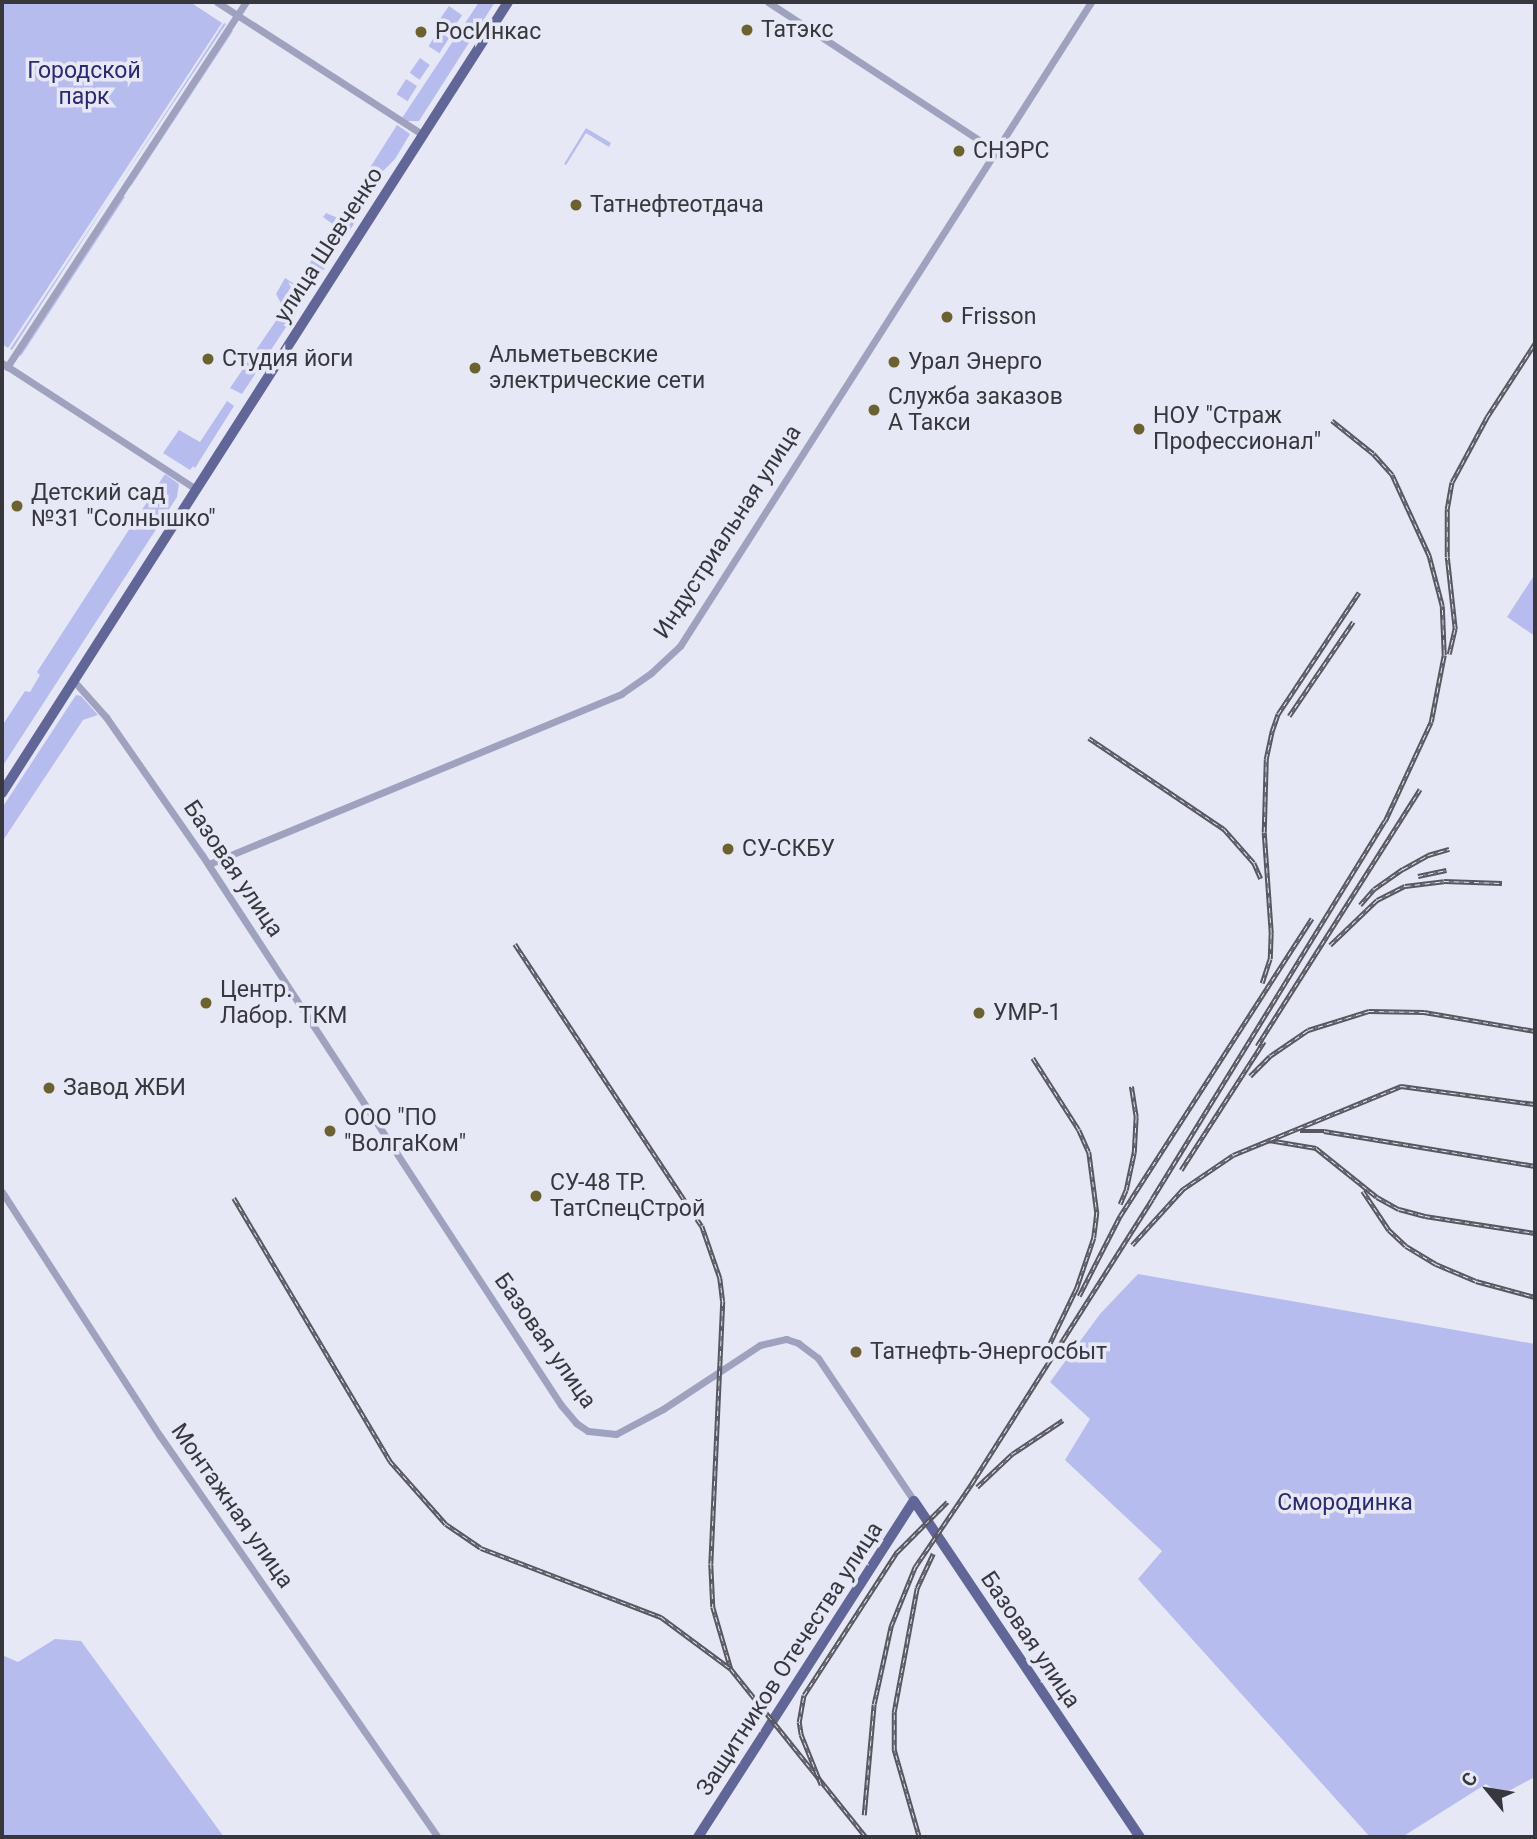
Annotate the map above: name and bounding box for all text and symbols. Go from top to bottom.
place label: Татэкс [761,16,834,44]
place label: РосИнкас [435,18,541,46]
marker: Татэкс [739,22,755,38]
marker: РосИнкас [413,24,429,40]
park label: Городской парк [27,57,141,111]
place label: СНЭРС [973,137,1049,165]
marker: СНЭРС [951,143,967,159]
street label: улица Шевченко [269,162,389,328]
place label: Татнефтеотдача [590,191,764,219]
marker: Татнефтеотдача [568,197,584,213]
place label: Frisson [961,303,1036,331]
marker: Frisson [939,309,955,325]
place label: Альметьевские электрические сети [489,341,705,395]
place label: Студия йоги [222,345,353,373]
place label: Урал Энерго [908,348,1042,376]
marker: Студия йоги [200,351,216,367]
marker: Урал Энерго [886,354,902,370]
marker: Альметьевские электрические сети [467,360,483,376]
place label: Служба заказов А Такси [888,383,1063,437]
marker: Служба заказов А Такси [866,402,882,418]
place label: НОУ "Страж Профессионал" [1153,402,1321,456]
street label: Индустриальная улица [649,420,807,644]
marker: НОУ "Страж Профессионал" [1131,421,1147,437]
place label: Детский сад №31 "Солнышко" [31,479,216,533]
marker: Детский сад №31 "Солнышко" [9,498,25,514]
street label: Базовая улица [177,795,289,943]
place label: СУ-СКБУ [742,835,835,863]
marker: СУ-СКБУ [720,841,736,857]
place label: Центр. Лабор. ТКМ [220,976,348,1030]
marker: Центр. Лабор. ТКМ [198,995,214,1011]
place label: УМР-1 [993,999,1061,1027]
marker: УМР-1 [971,1005,987,1021]
place label: Завод ЖБИ [63,1074,186,1102]
marker: Завод ЖБИ [41,1080,57,1096]
place label: ООО "ПО "ВолгаКом" [344,1104,466,1158]
marker: ООО "ПО "ВолгаКом" [322,1123,338,1139]
place label: СУ-48 ТР. ТатСпецСтрой [550,1169,705,1223]
marker: СУ-48 ТР. ТатСпецСтрой [528,1188,544,1204]
street label: Базовая улица [488,1268,602,1414]
place label: Татнефть-Энергосбыт [870,1338,1107,1366]
marker: Татнефть-Энергосбыт [848,1344,864,1360]
street label: Монтажная улица [165,1418,299,1594]
park label: Смородинка [1277,1489,1413,1517]
street label: Защитников Отечества улица [691,1517,889,1801]
street label: Базовая улица [974,1566,1086,1714]
north arrow [1453,1755,1523,1825]
text: С [1456,1768,1482,1790]

